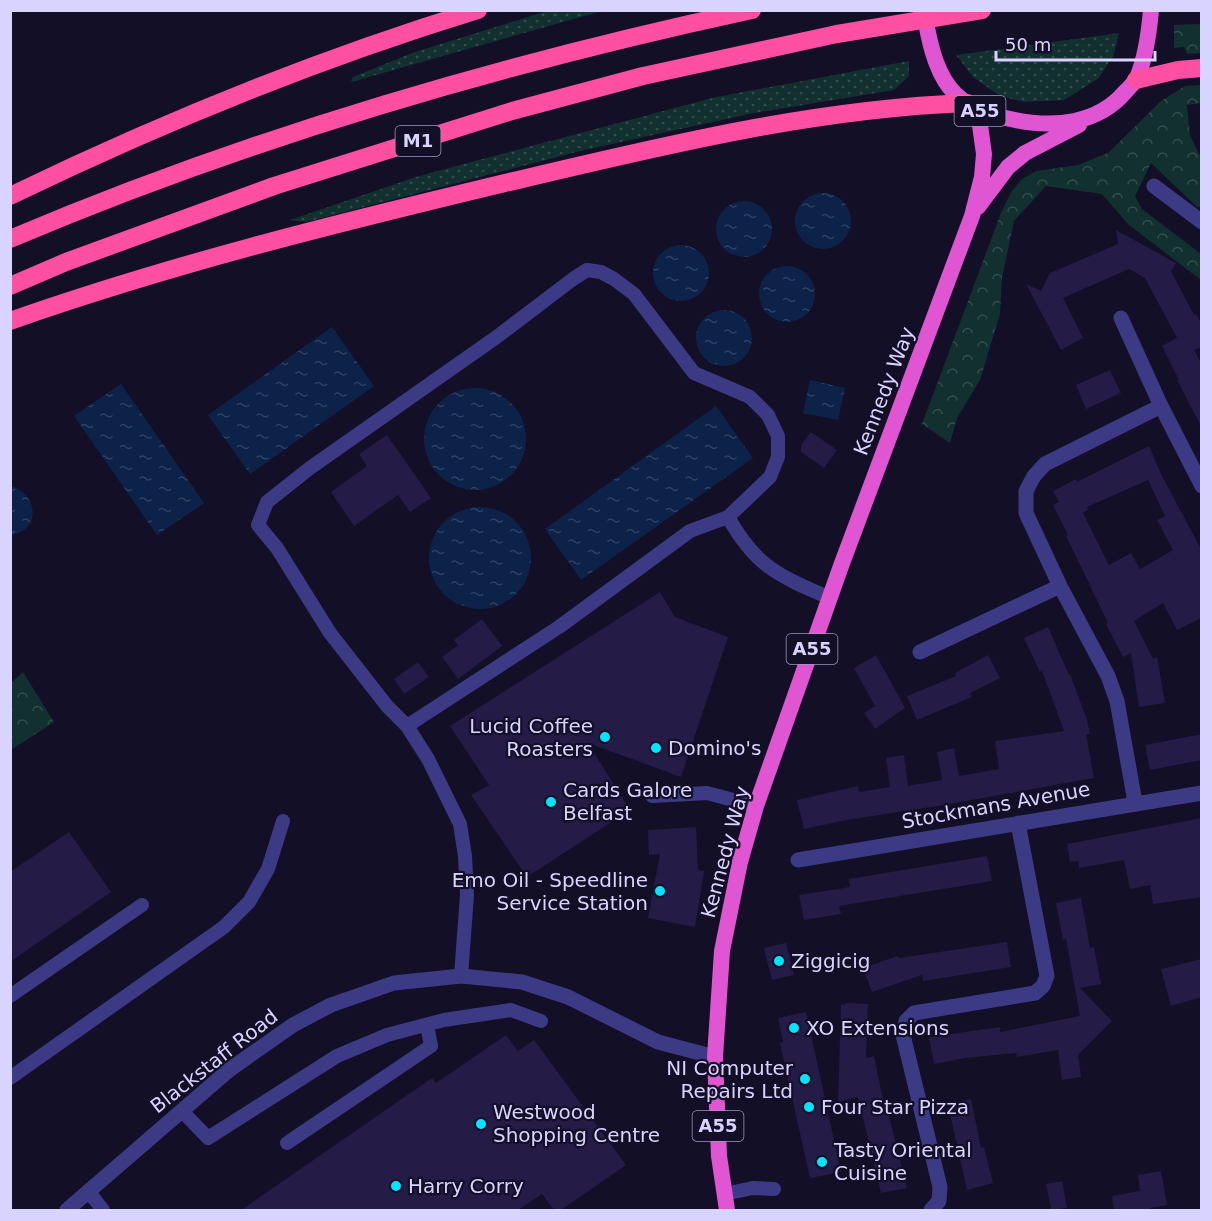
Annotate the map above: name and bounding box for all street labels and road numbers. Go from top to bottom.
road number: A55 [954,96,1006,126]
road number: M1 [396,126,440,156]
street label: Kennedy Way [849,323,920,459]
road number: A55 [786,634,838,664]
street label: Stockmans Avenue [900,777,1092,833]
street label: Kennedy Way [696,783,754,921]
street label: Blackstaff Road [146,1004,282,1118]
road number: A55 [692,1111,744,1141]

